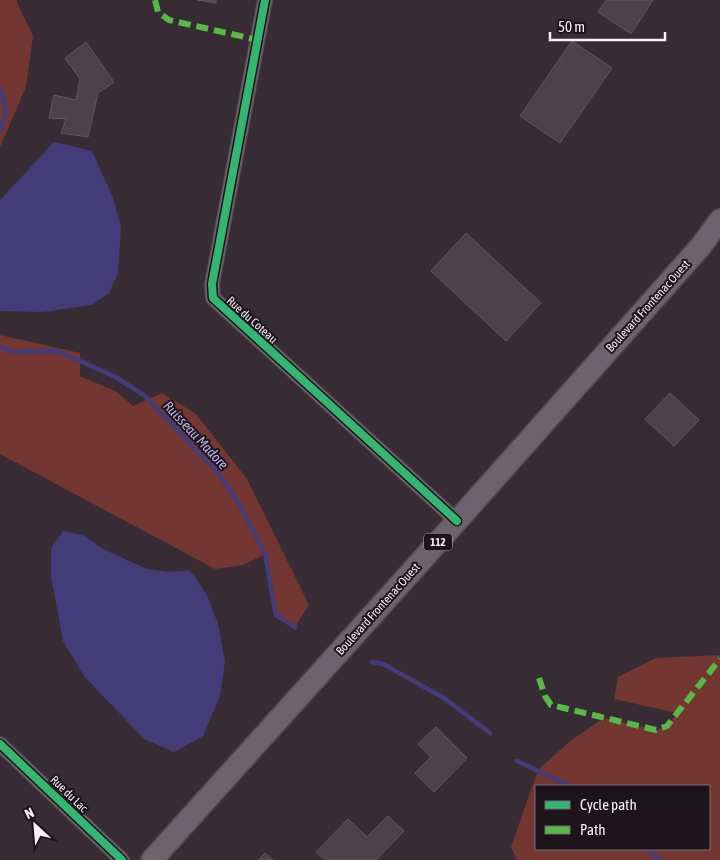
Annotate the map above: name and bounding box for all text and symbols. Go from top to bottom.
scale bar [550,10,665,42]
text: 50 m [558,18,585,35]
street label: Boulevard Frontenac Ouest [603,257,693,355]
street label: Rue du Coteau [224,294,280,346]
water label: Ruisseau Madore [160,398,232,472]
road number: 112 [424,534,452,550]
street label: Boulevard Frontenac Ouest [333,560,423,658]
street label: Rue du Lac [47,773,91,816]
legend [535,785,710,850]
text: Cycle path [580,796,637,813]
north arrow [10,800,60,850]
text: N [22,804,37,822]
text: Path [580,821,606,838]

